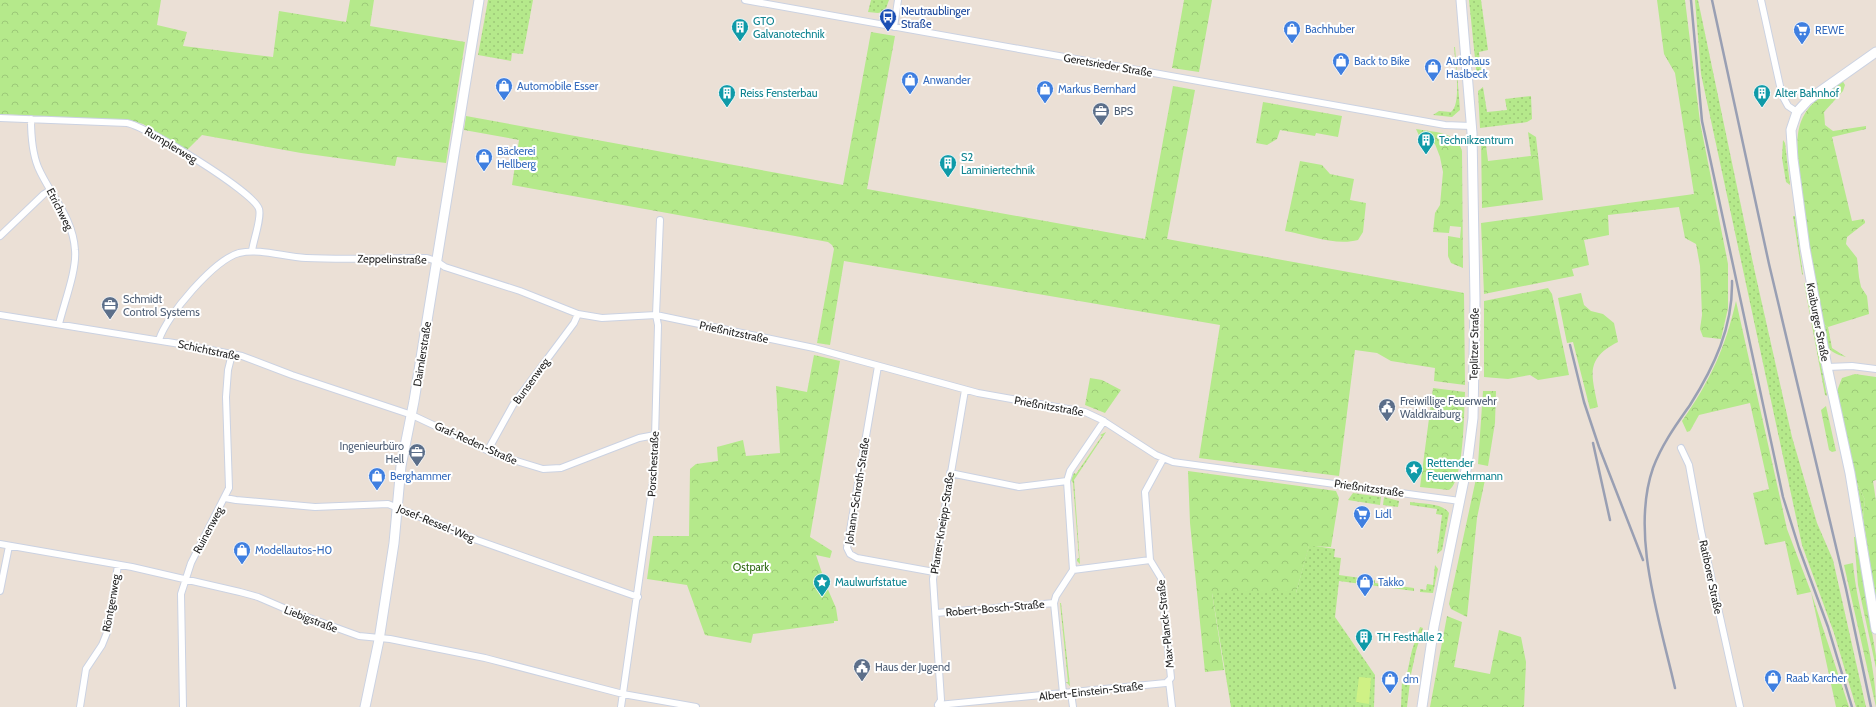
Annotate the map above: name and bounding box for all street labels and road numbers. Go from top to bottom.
street label: Geretsrieder Straße [1063,50,1154,80]
street label: Rumplerweg [142,124,200,166]
street label: Etrichweg [43,186,77,233]
street label: Zeppelinstraße [357,251,427,267]
street label: Kraiburger Straße [1803,281,1833,363]
street label: Teplitzer Straße [1466,307,1482,380]
street label: Prießnitzstraße [698,318,770,346]
street label: Daimlerstraße [410,320,434,388]
street label: Schichtstraße [177,337,242,363]
street label: Bunsenweg [510,355,553,407]
street label: Prießnitzstraße [1013,393,1085,419]
street label: Graf-Reden-Straße [432,418,520,468]
street label: Porschestraße [644,430,662,497]
street label: Johann-Schroth-Straße [841,436,872,547]
street label: Pfarrer-Kneipp-Straße [927,471,957,575]
street label: Prießnitzstraße [1333,476,1405,500]
street label: Josef-Ressel-Weg [394,501,477,545]
street label: Ruinenweg [190,504,227,556]
street label: Ratiborer Straße [1696,539,1726,616]
street label: Röntgenweg [99,572,123,633]
street label: Max-Planck-Straße [1153,579,1177,669]
street label: Robert-Bosch-Straße [945,597,1045,619]
street label: Liebigstraße [282,602,340,636]
street label: Albert-Einstein-Straße [1038,679,1144,703]

